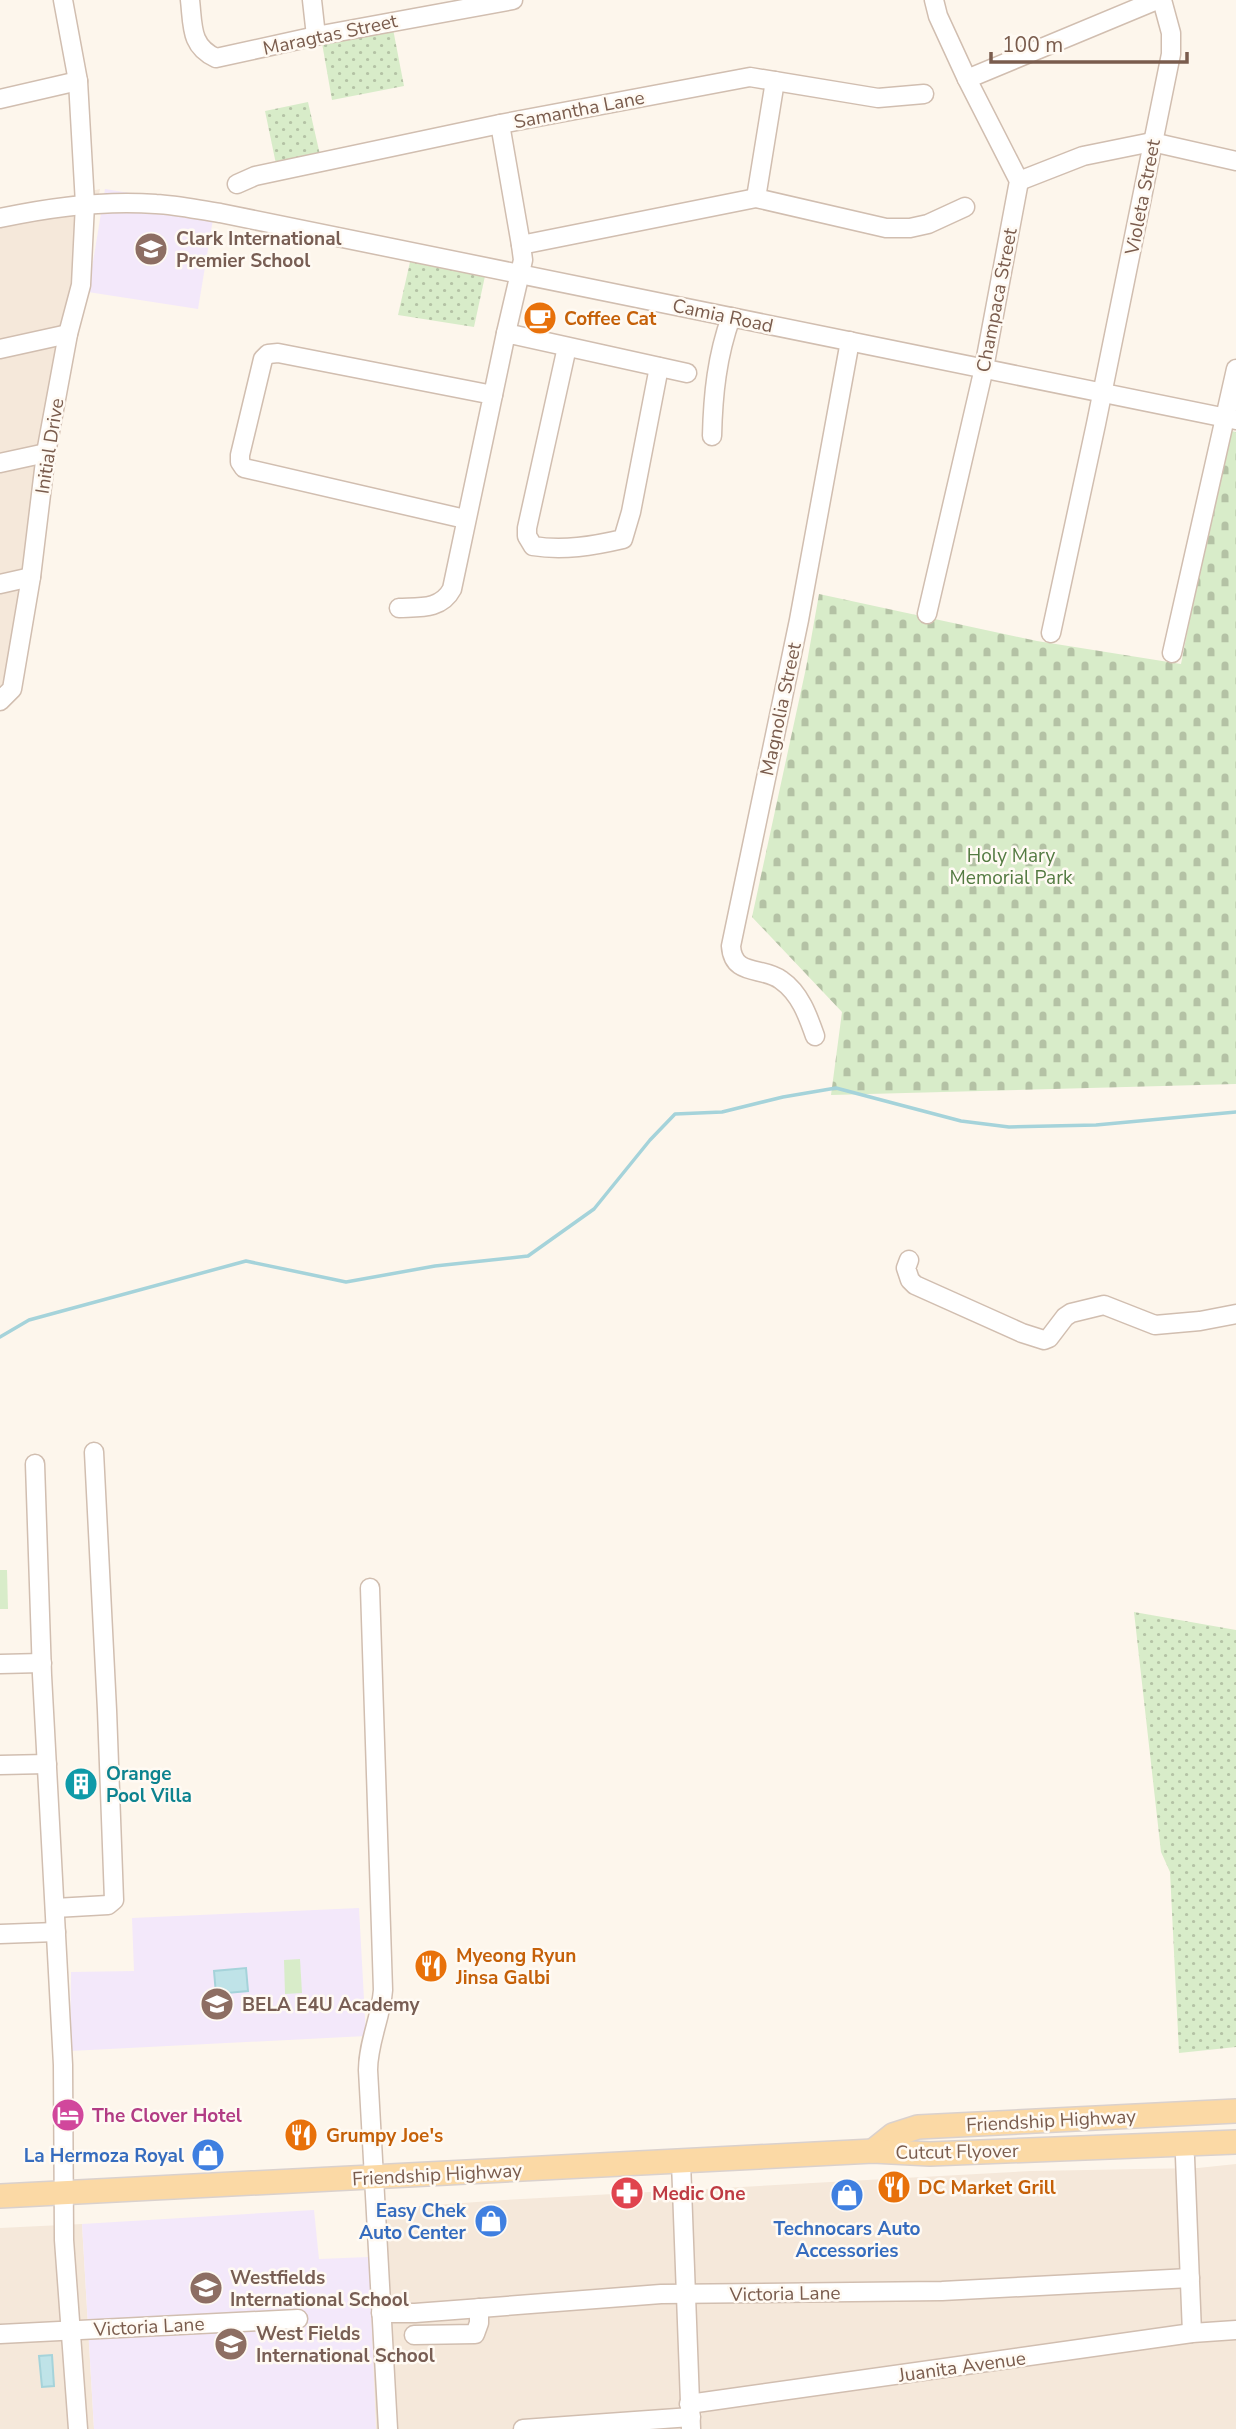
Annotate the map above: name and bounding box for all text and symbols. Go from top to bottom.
street label: Maragtas Street [261,8,400,62]
scale bar [991,21,1187,65]
text: 100 m [1002,31,1063,59]
street label: Samantha Lane [512,85,647,135]
street label: Violeta Street [1119,137,1167,258]
street label: Champaca Street [970,225,1024,375]
place label: Clark International Premier School [176,226,342,274]
school or university icon: Clark International Premier School [132,230,170,268]
street label: Camia Road [670,293,776,339]
cafe icon: Coffee Cat [521,299,559,337]
place label: Coffee Cat [564,306,657,332]
street label: Initial Drive [30,396,70,496]
street label: Magnolia Street [754,640,808,778]
park label: Holy Mary Memorial Park [950,843,1073,891]
place label: Orange Pool Villa [106,1761,192,1809]
building icon: Orange Pool Villa [62,1765,100,1803]
place label: Myeong Ryun Jinsa Galbi [455,1943,576,1991]
restaurant icon: Myeong Ryun Jinsa Galbi [412,1947,450,1985]
school or university icon: BELA E4U Academy [198,1985,236,2023]
place label: BELA E4U Academy [242,1992,421,2018]
hotel icon: The Clover Hotel [49,2096,87,2134]
place label: The Clover Hotel [92,2103,242,2129]
street label: Friendship Highway [966,2104,1137,2138]
restaurant icon: Grumpy Joe's [282,2116,320,2154]
place label: Grumpy Joe's [326,2123,443,2149]
shop icon: La Hermoza Royal [189,2136,227,2174]
street label: Cutcut Flyover [895,2138,1019,2166]
place label: La Hermoza Royal [24,2143,184,2169]
street label: Friendship Highway [352,2158,523,2192]
restaurant icon: DC Market Grill [875,2168,913,2206]
pharmacy icon: Medic One [608,2174,646,2212]
place label: DC Market Grill [918,2175,1056,2201]
shop icon: Technocars Auto Accessories [828,2176,866,2214]
place label: Medic One [652,2181,745,2207]
place label: Easy Chek Auto Center [359,2198,467,2246]
shop icon: Easy Chek Auto Center [472,2202,510,2240]
place label: Technocars Auto Accessories [773,2216,921,2264]
place label: Westfields International School [230,2265,409,2313]
school or university icon: Westfields International School [187,2269,225,2307]
street label: Victoria Lane [728,2280,841,2308]
street label: Victoria Lane [92,2311,205,2343]
place label: West Fields International School [256,2321,435,2369]
school or university icon: West Fields International School [212,2325,250,2363]
street label: Juanita Avenue [896,2345,1028,2389]

